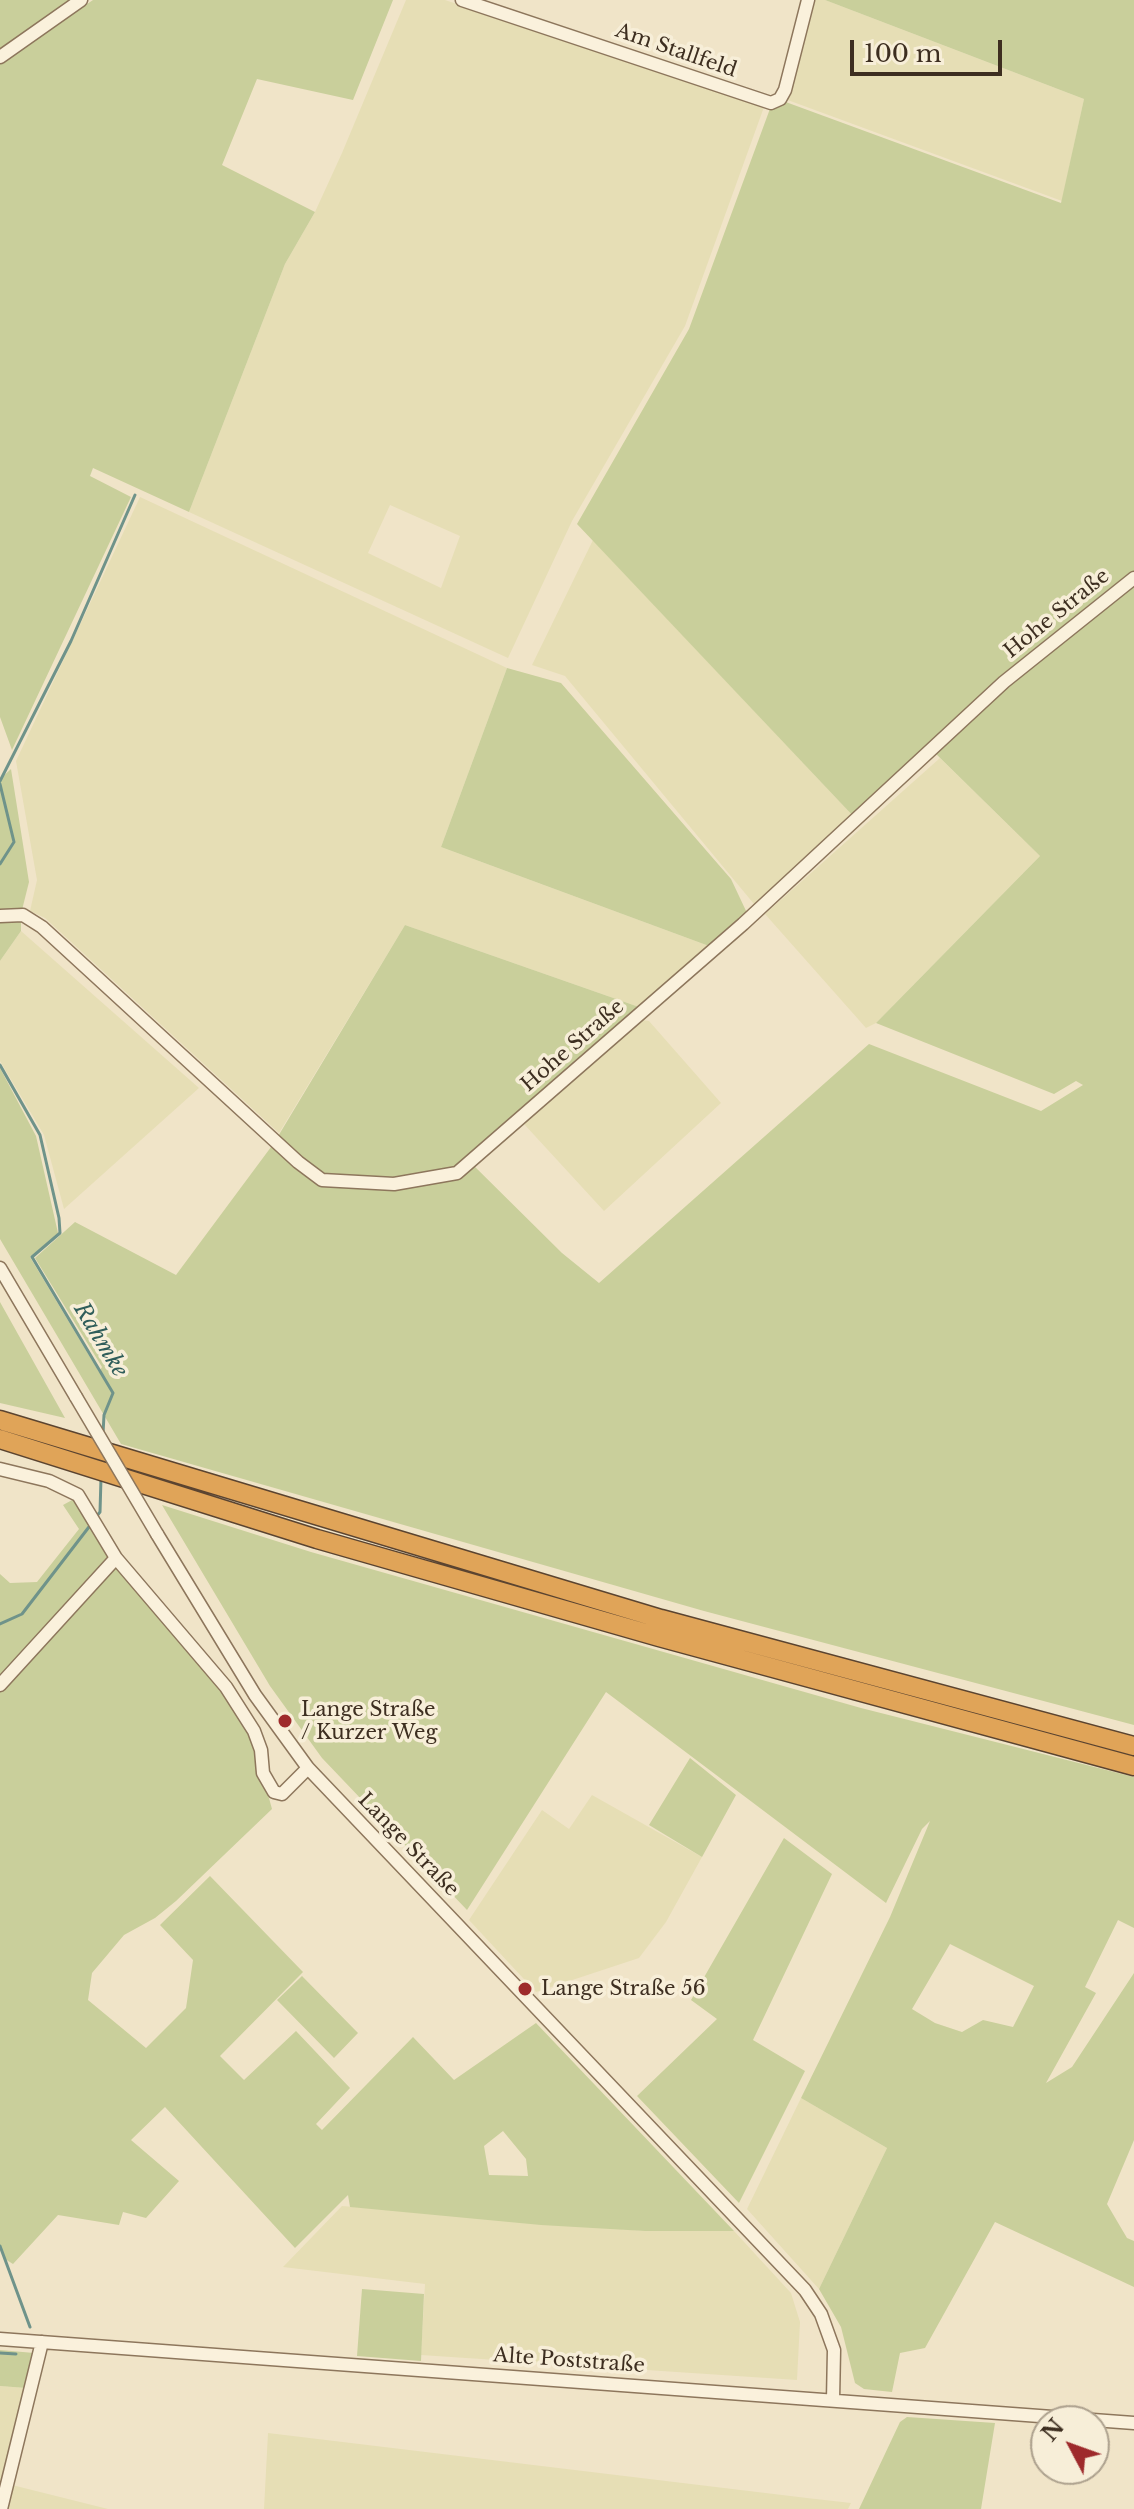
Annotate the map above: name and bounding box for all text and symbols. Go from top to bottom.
street label: Am Stallfeld [612,19,740,83]
scale bar [854,24,1006,74]
text: 100 m [864,39,942,68]
street label: Hohe Straße [1000,564,1114,664]
street label: Hohe Straße [517,995,629,1097]
water label: Rahmke [67,1298,133,1382]
place label: Lange Straße / Kurzer Weg [301,1698,438,1745]
marker: Lange Straße / Kurzer Weg [276,1712,294,1730]
street label: Lange Straße [353,1788,463,1902]
place label: Lange Straße 56 [541,1977,706,2001]
marker: Lange Straße 56 [516,1980,534,1998]
street label: Alte Poststraße [492,2344,646,2378]
north arrow [1030,2405,1110,2485]
text: N [1036,2414,1070,2447]

